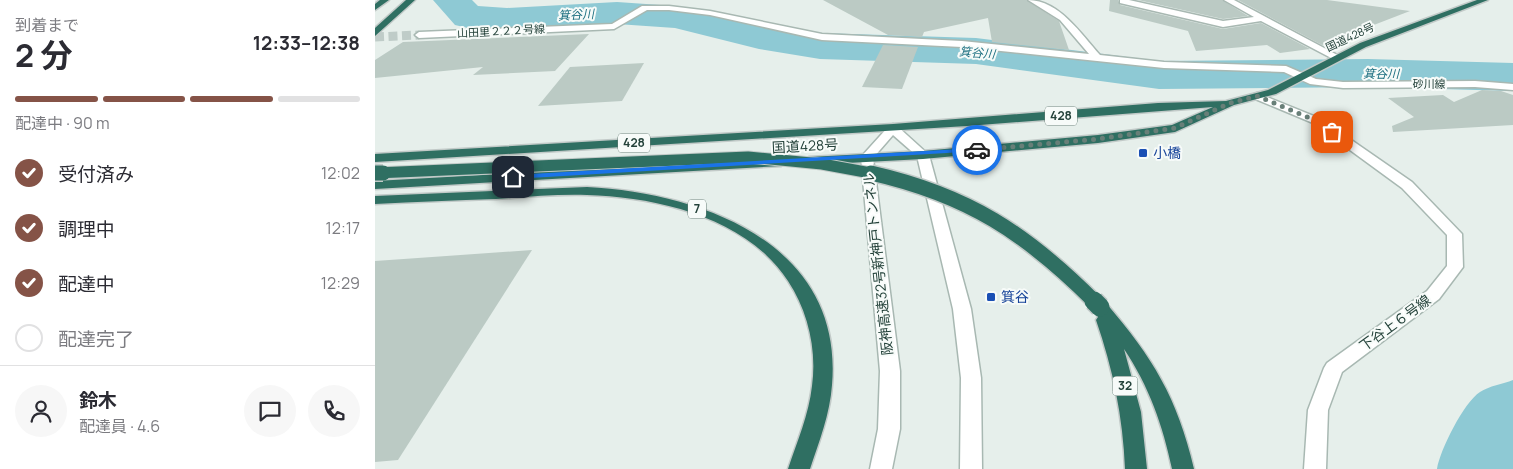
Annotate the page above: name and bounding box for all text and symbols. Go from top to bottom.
water label: 箕谷川 [558,5,596,24]
text: 到着まで [15,14,79,36]
street label: 国道428号 [1323,19,1377,54]
street label: 山田里２２２号線 [457,21,545,40]
text: 12:33–12:38 [253,30,360,56]
text: 2 分 [15,33,72,77]
water label: 箕谷川 [958,42,998,63]
water label: 箕谷川 [1363,65,1401,82]
street label: 砂川線 [1413,76,1446,91]
road number: 428 [1045,106,1077,125]
pin [1311,111,1353,153]
text: 配達中 · 90 m [15,112,109,134]
icon: bag [1318,118,1346,146]
courier [952,125,1002,175]
road number: 428 [618,134,650,152]
street label: 国道428号 [771,134,839,157]
icon: car [963,136,991,164]
place label: 小橋 [1153,143,1181,162]
marker: 小橋 [1137,147,1149,159]
pin [492,156,534,198]
icon: check [15,159,43,187]
text: 受付済み [58,161,134,187]
text: 12:02 [321,162,360,184]
icon: home [499,163,527,191]
street label: 阪神高速32号新神戸トンネル [858,172,897,356]
road number: 7 [688,200,706,218]
icon: check [15,214,43,242]
text: 調理中 [58,216,115,242]
text: 12:17 [326,217,360,239]
icon: check [15,269,43,297]
text: 配達中 [58,271,115,297]
text: 12:29 [321,272,360,294]
place label: 箕谷 [1001,287,1029,306]
street label: 下谷上６号線 [1355,290,1434,355]
marker: 箕谷 [985,291,997,303]
text: 配達完了 [58,326,134,352]
road number: 32 [1113,376,1137,396]
button: person [15,385,67,437]
button: chat [244,385,296,437]
button: phone [308,385,360,437]
text: 鈴木 [79,387,117,413]
text: 配達員 · 4.6 [79,415,160,437]

